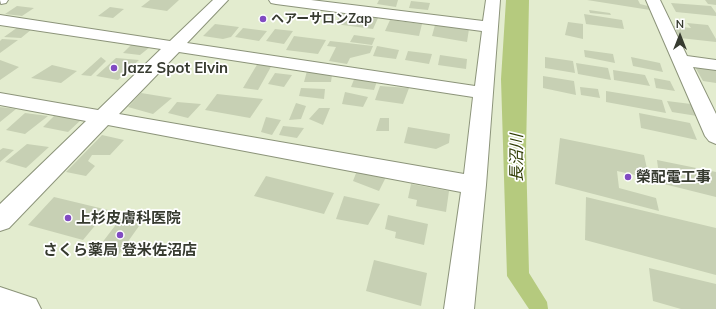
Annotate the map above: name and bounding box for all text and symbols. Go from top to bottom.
place label: ヘアーサロンZap [271,11,372,27]
marker: ヘアーサロンZap [258,14,268,24]
north arrow [660,16,700,56]
text: N [676,17,684,31]
place label: Jazz Spot Elvin [122,59,228,77]
marker: Jazz Spot Elvin [109,63,119,73]
water label: 長沼川 [507,134,527,182]
place label: 榮配電工事 [636,168,711,186]
marker: 榮配電工事 [623,172,633,182]
place label: 上杉皮膚科医院 [76,209,181,227]
marker: 上杉皮膚科医院 [63,213,73,223]
marker: さくら薬局 登米佐沼店 [115,230,125,240]
place label: さくら薬局 登米佐沼店 [43,241,197,259]

